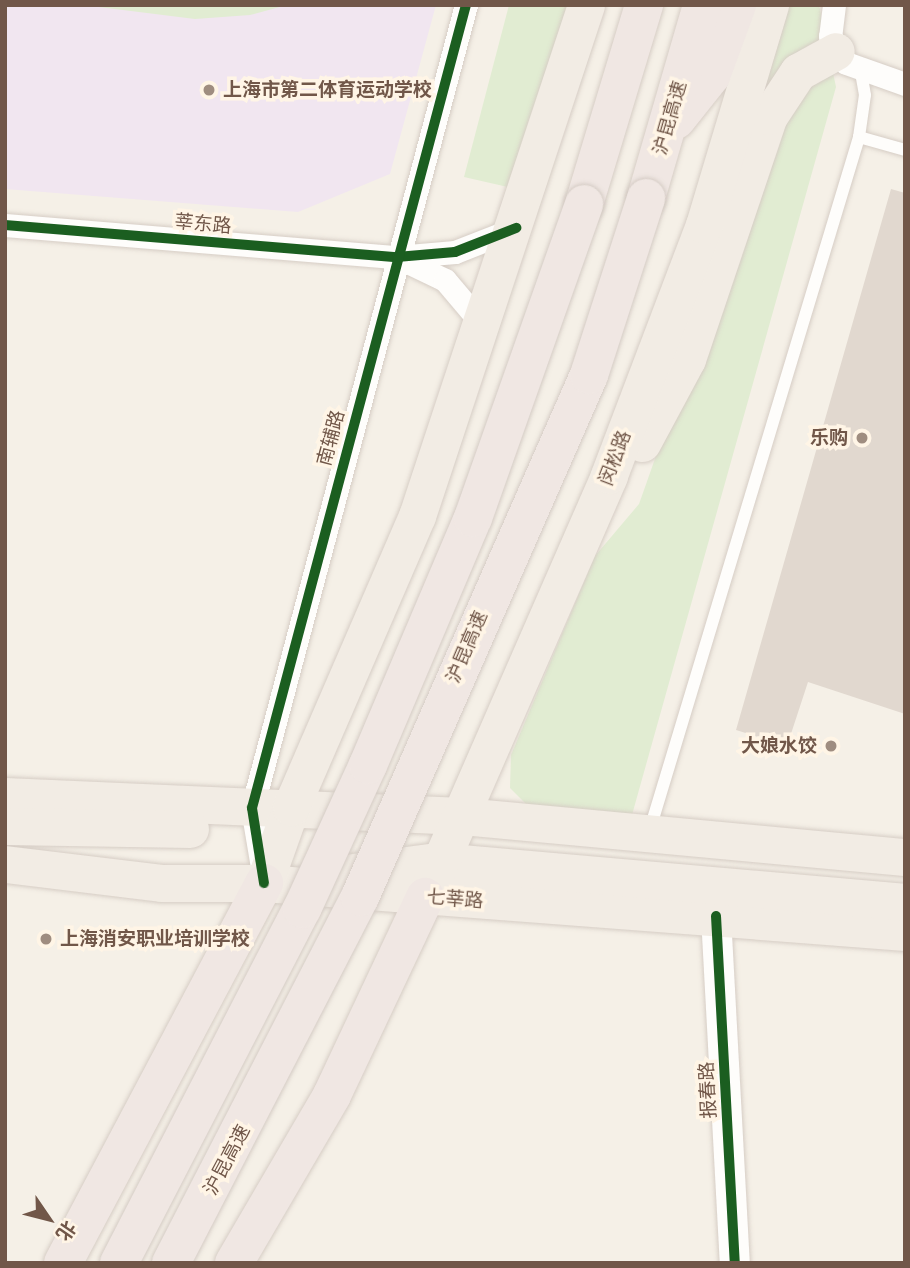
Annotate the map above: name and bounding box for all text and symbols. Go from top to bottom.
street label: 沪昆高速 [649,78,691,158]
place label: 上海市第二体育运动学校 [223,79,432,101]
marker: 上海市第二体育运动学校 [201,82,217,98]
street label: 莘东路 [174,210,232,238]
street label: 南辅路 [313,408,349,468]
street label: 闵松路 [594,427,636,489]
place label: 乐购 [810,427,848,449]
marker: 乐购 [854,430,870,446]
street label: 沪昆高速 [442,608,492,686]
place label: 大娘水饺 [741,735,817,757]
marker: 大娘水饺 [823,738,839,754]
street label: 七莘路 [426,885,484,913]
place label: 上海消安职业培训学校 [60,928,250,950]
marker: 上海消安职业培训学校 [38,931,54,947]
street label: 报春路 [695,1061,721,1119]
street label: 沪昆高速 [199,1121,255,1199]
north arrow [14,1184,84,1254]
text: 北 [50,1216,82,1246]

